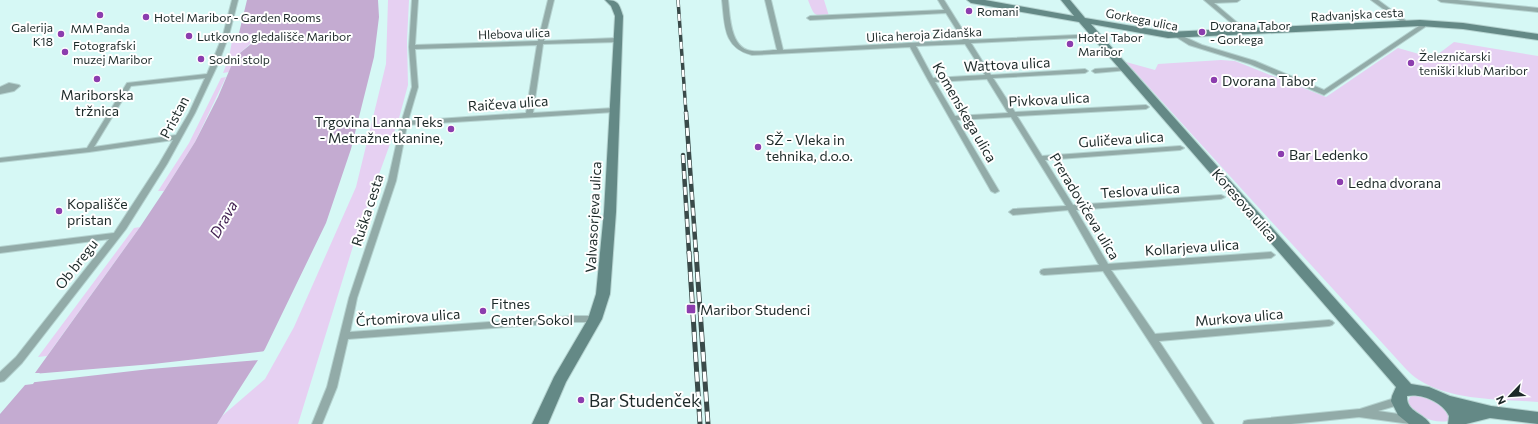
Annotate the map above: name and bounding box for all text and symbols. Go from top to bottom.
place label: Romani [977,4,1019,18]
street label: Gorkega ulica [1105,5,1179,33]
street label: Radvanjska cesta [1310,5,1404,23]
marker: Romani [964,6,974,16]
marker: MM Panda [95,10,105,20]
place label: Hotel Maribor - Garden Rooms [154,10,321,24]
marker: Hotel Maribor - Garden Rooms [141,12,151,22]
place label: Dvorana Tabor - Gorkega [1210,18,1291,46]
place label: Galerija K18 [11,20,53,48]
place label: MM Panda [70,21,130,35]
street label: Ulica heroja Zidanška [866,24,982,44]
street label: Hlebova ulica [478,25,550,41]
marker: Dvorana Tabor - Gorkega [1197,27,1207,37]
marker: Galerija K18 [56,29,66,39]
place label: Lutkovno gledališče Maribor [197,29,351,43]
place label: Hotel Tabor Maribor [1078,30,1143,58]
marker: Lutkovno gledališče Maribor [184,31,194,41]
place label: Fotografski muzej Maribor [73,38,153,66]
marker: Hotel Tabor Maribor [1065,39,1075,49]
marker: Fotografski muzej Maribor [60,47,70,57]
place label: Železničarski teniški klub Maribor [1419,49,1528,77]
place label: Sodni stolp [209,52,270,66]
street label: Wattova ulica [963,53,1051,75]
marker: Sodni stolp [196,54,206,64]
marker: Železničarski teniški klub Maribor [1406,58,1416,68]
street label: Komenskega ulica [929,59,1001,165]
place label: Dvorana Tabor [1222,72,1316,89]
marker: Mariborska tržnica [92,74,102,84]
marker: Dvorana Tabor [1209,75,1219,85]
place label: Mariborska tržnica [60,86,134,119]
street label: Pivkova ulica [1008,88,1090,110]
street label: Raičeva ulica [467,92,549,114]
street label: Pristan [156,93,192,141]
place label: Trgovina Lanna Teks - Metražne tkanine, [315,113,443,146]
marker: Trgovina Lanna Teks - Metražne tkanine, [446,124,456,134]
street label: Guličeva ulica [1078,128,1164,150]
place label: SŽ - Vleka in tehnika, d.o.o. [766,131,853,164]
marker: SŽ - Vleka in tehnika, d.o.o. [753,142,763,152]
place label: Bar Ledenko [1289,146,1368,163]
street label: Preradovičeva ulica [1046,149,1124,263]
marker: Bar Ledenko [1276,149,1286,159]
street label: Valvasorjeva ulica [582,161,604,273]
street label: Koresova ulica [1209,165,1281,245]
street label: Ruška cesta [347,172,387,248]
place label: Ledna dvorana [1348,174,1441,191]
marker: Ledna dvorana [1335,177,1345,187]
street label: Teslova ulica [1100,179,1180,201]
place label: Kopališče pristan [67,195,128,228]
water label: Drava [205,197,241,241]
marker: Kopališče pristan [54,206,64,216]
street label: Kollarjeva ulica [1144,235,1240,259]
street label: Ob bregu [51,236,101,292]
place label: Fitnes Center Sokol [491,295,573,328]
place label: Maribor Studenci [700,301,810,318]
marker: Maribor Studenci [685,303,697,315]
street label: Črtomirova ulica [355,305,461,329]
street label: Murkova ulica [1194,305,1284,329]
marker: Fitnes Center Sokol [478,306,488,316]
north arrow [1490,376,1530,416]
place label: Bar Studenček [589,390,700,411]
text: N [1493,394,1508,407]
marker: Bar Studenček [576,395,586,405]

